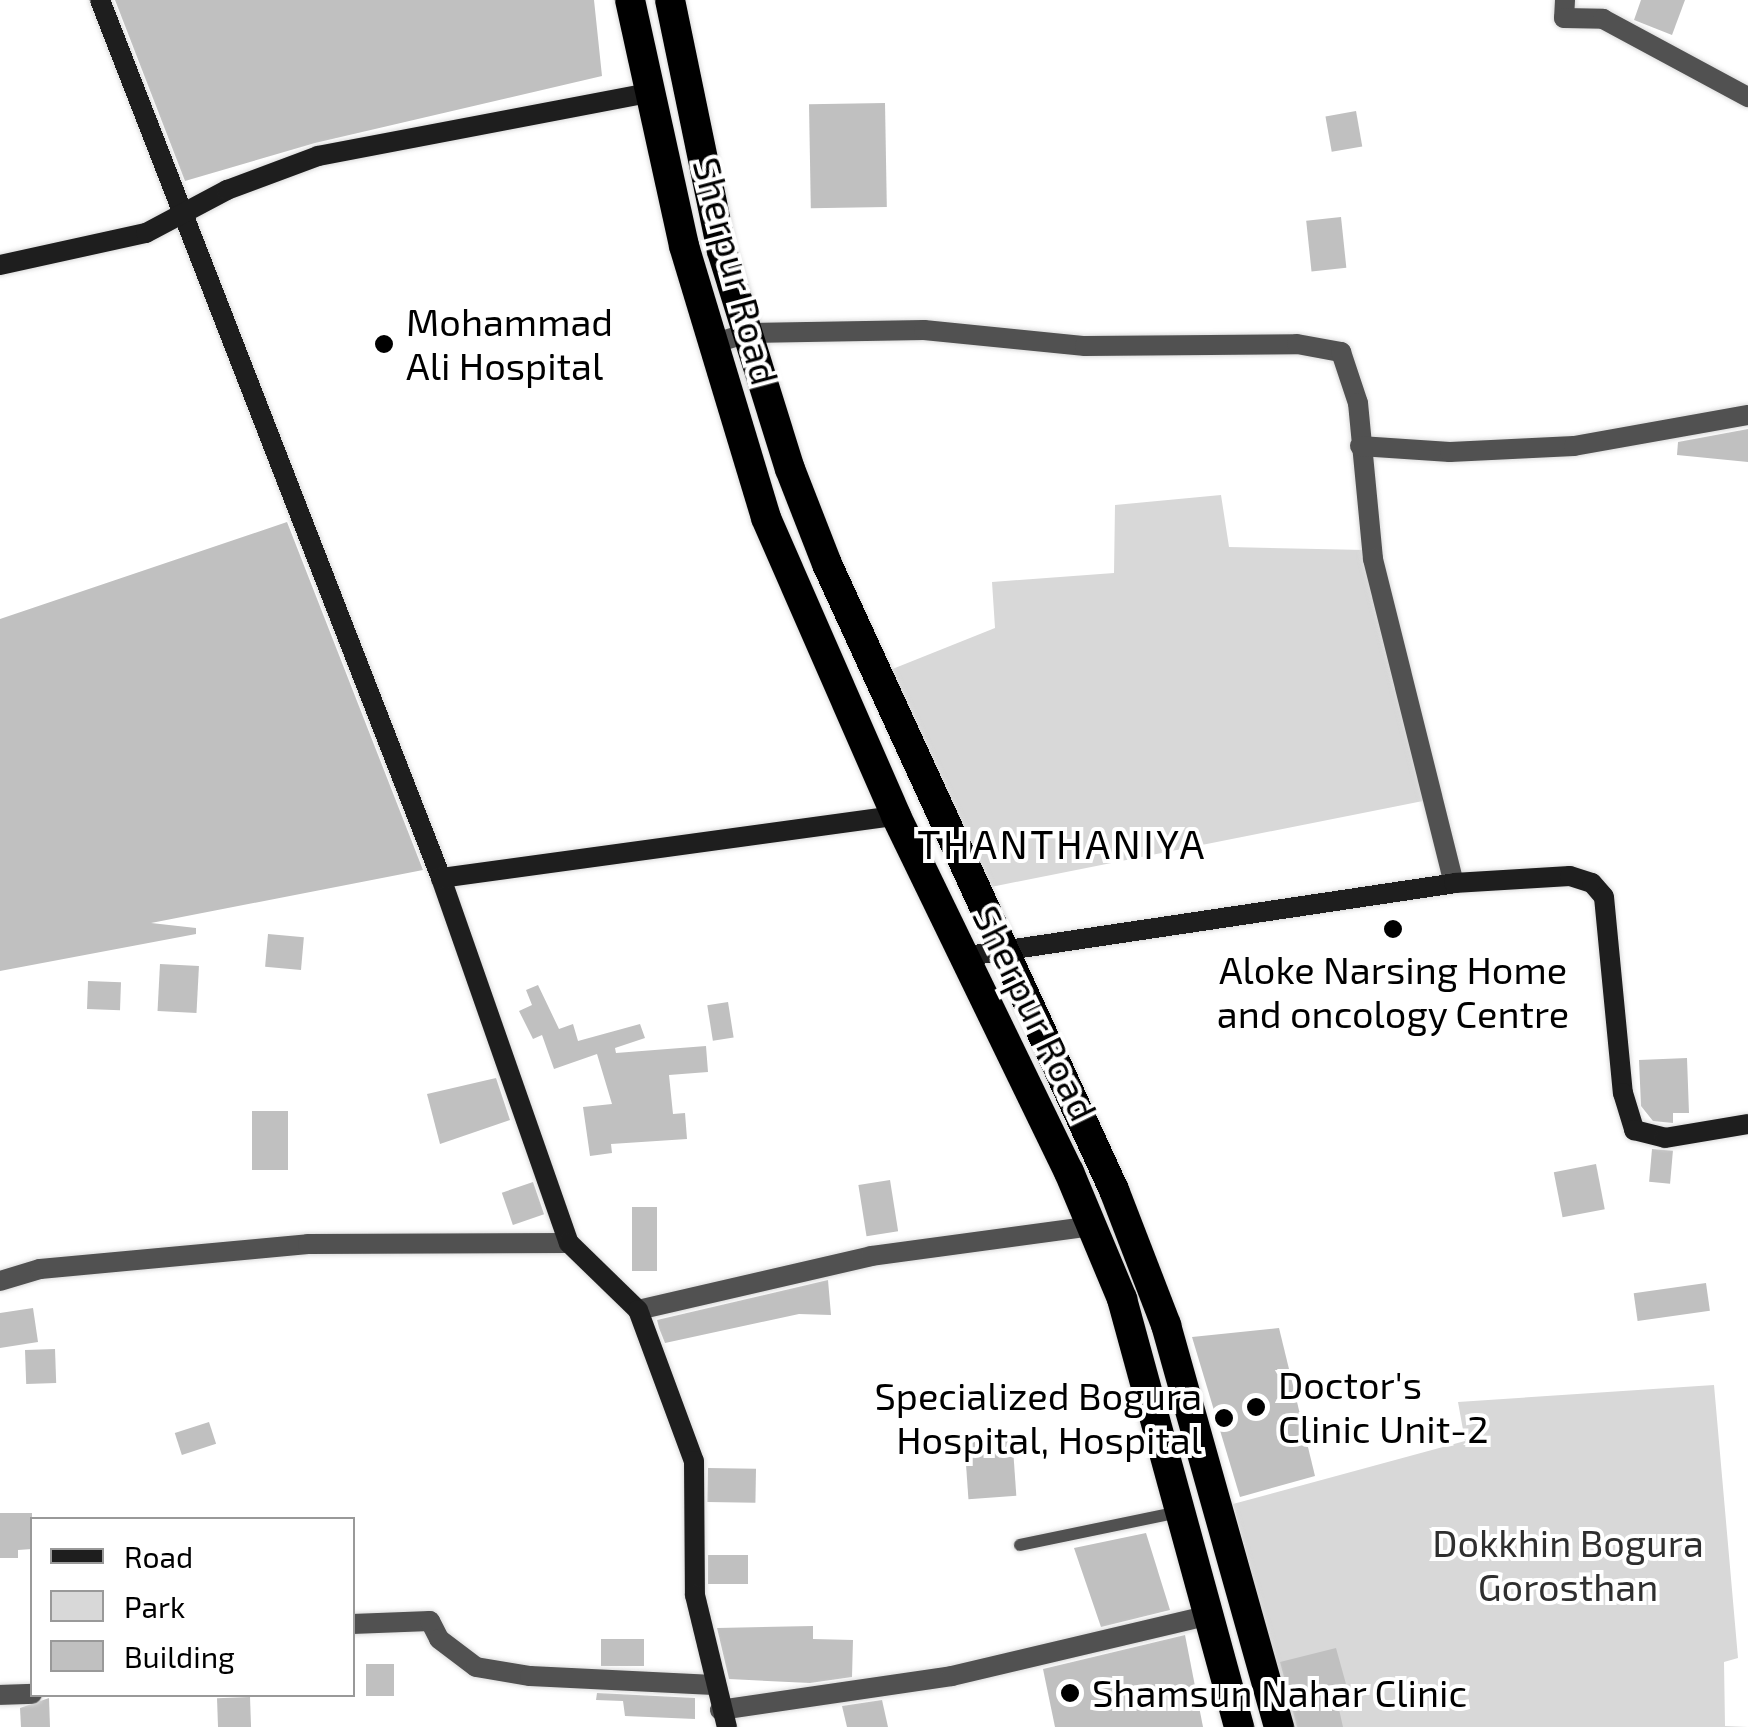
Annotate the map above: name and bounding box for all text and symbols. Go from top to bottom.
street label: Sherpur Road [684,152,788,390]
place label: Mohammad Ali Hospital [406,299,613,388]
marker: Mohammad Ali Hospital [371,331,397,357]
district label: THANTHANIYA [917,819,1207,867]
street label: Sherpur Road [963,898,1107,1128]
marker: Aloke Narsing Home and oncology Centre [1380,916,1406,942]
place label: Aloke Narsing Home and oncology Centre [1216,947,1570,1036]
place label: Doctor's Clinic Unit-2 [1278,1362,1489,1452]
place label: Specialized Bogura Hospital, Hospital [875,1373,1202,1462]
marker: Doctor's Clinic Unit-2 [1243,1394,1269,1420]
marker: Specialized Bogura Hospital, Hospital [1211,1405,1237,1431]
legend [30,1517,355,1697]
park label: Dokkhin Bogura Gorosthan [1432,1520,1704,1610]
text: Road [124,1538,193,1574]
text: Park [124,1588,185,1624]
text: Building [124,1638,235,1674]
place label: Shamsun Nahar Clinic [1092,1670,1468,1716]
marker: Shamsun Nahar Clinic [1057,1680,1083,1706]

